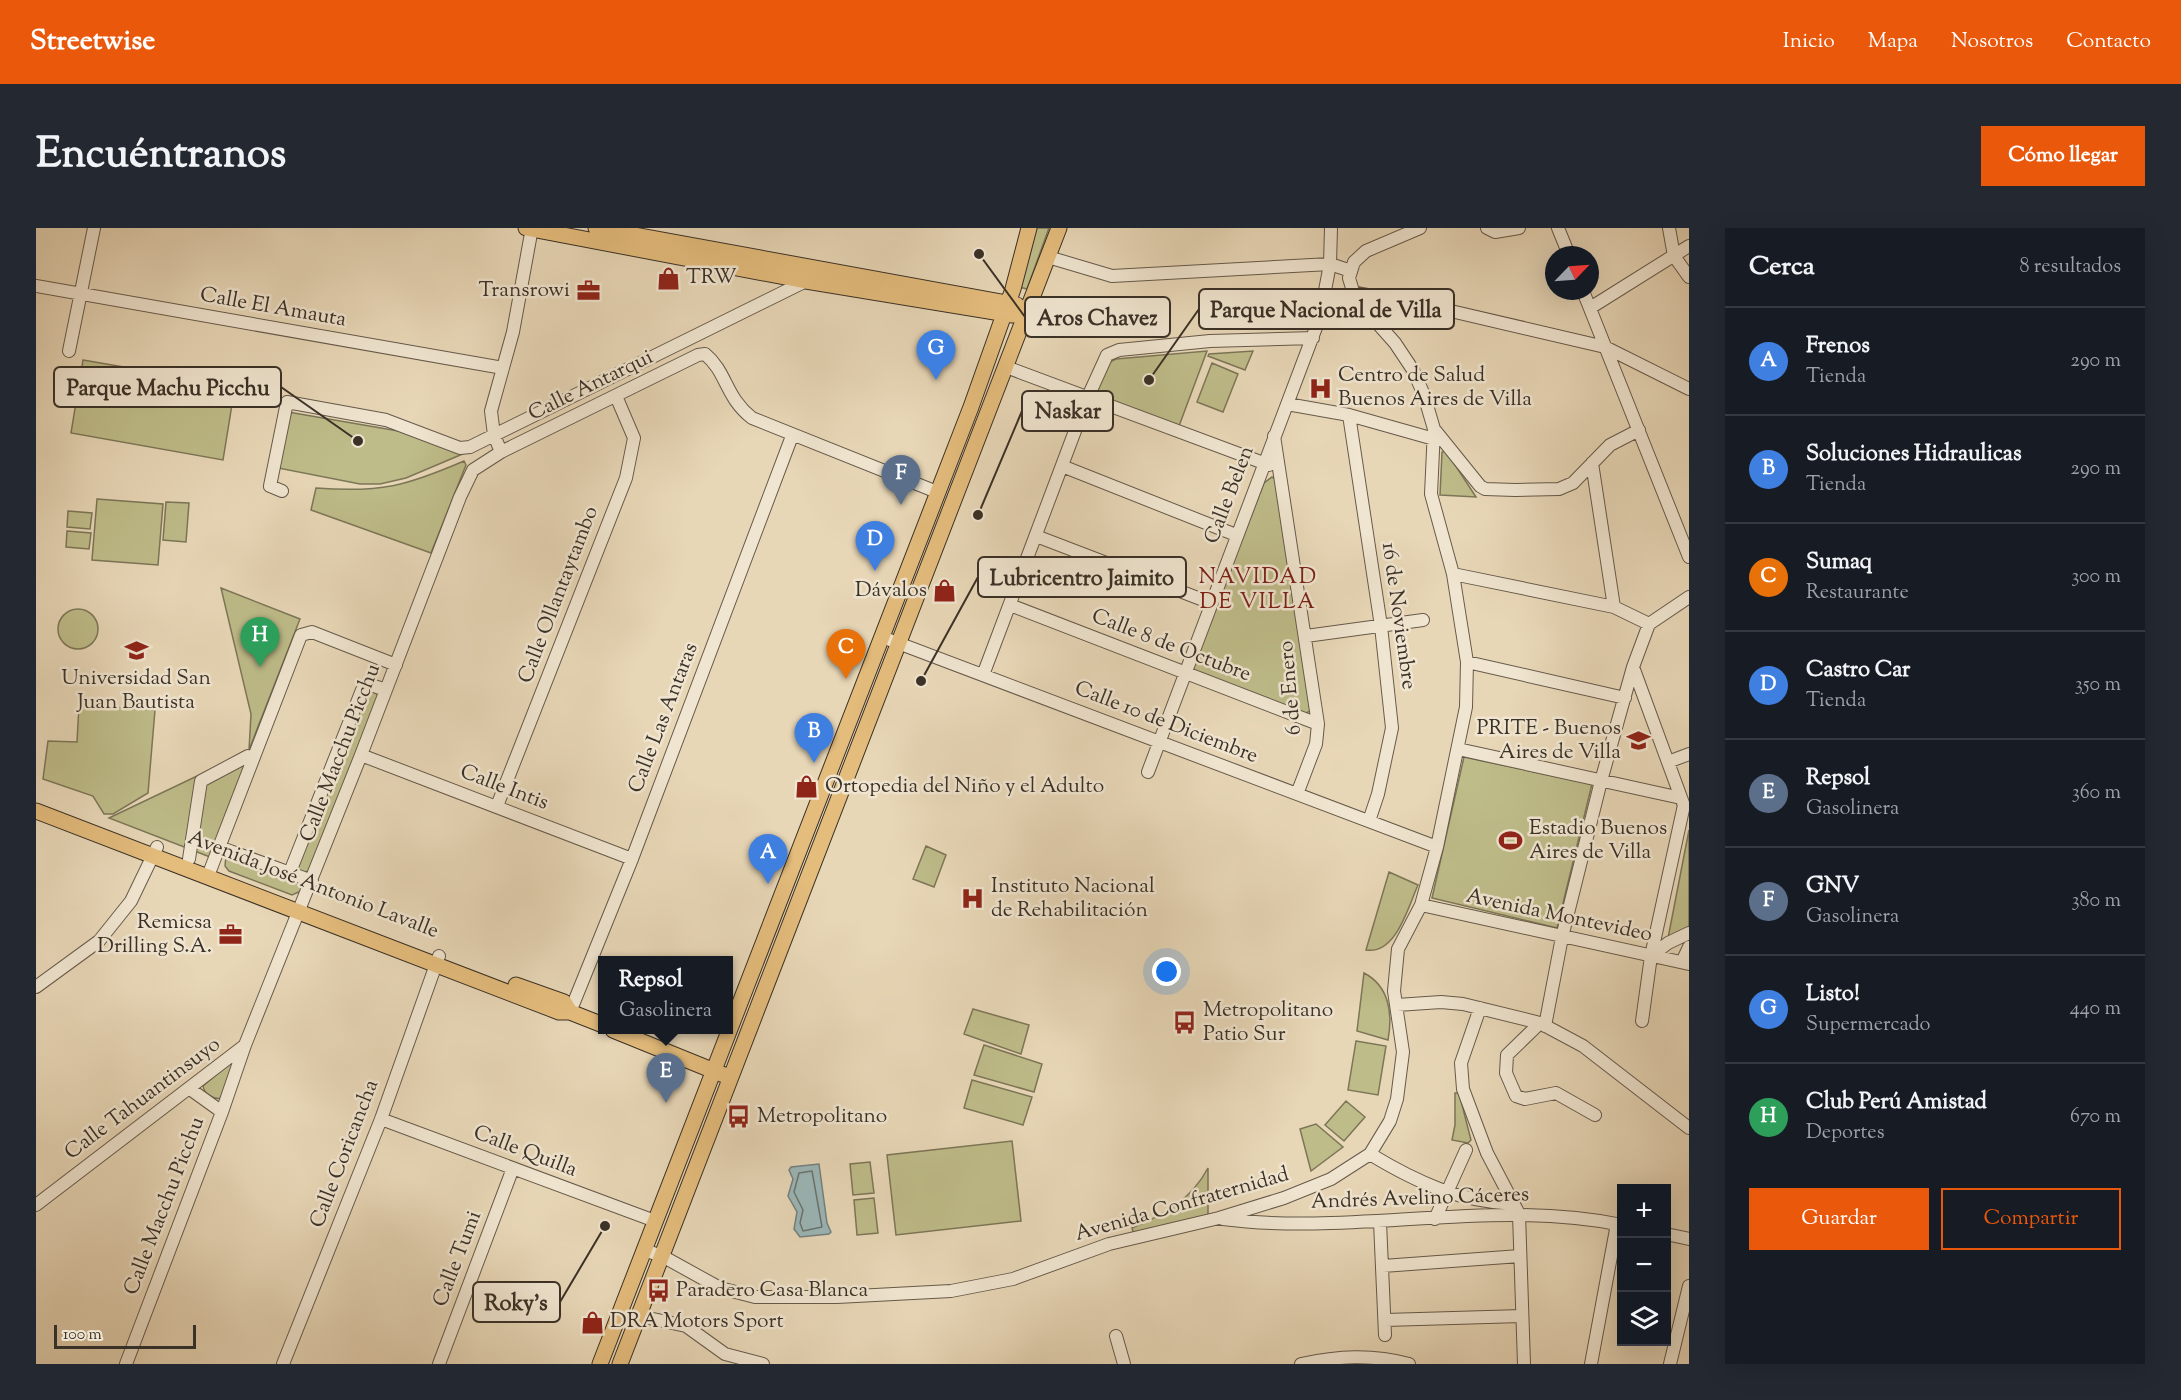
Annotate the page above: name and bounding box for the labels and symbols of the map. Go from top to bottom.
north arrow [1545,246,1599,300]
place label: TRW [686,263,737,293]
shop icon: TRW [655,265,681,291]
place label: Transrowi [478,276,570,306]
office icon: Transrowi [575,278,601,304]
street label: Calle El Amauta [198,280,349,336]
callout: Parque Nacional de Villa [1199,289,1454,329]
text: Parque Nacional de Villa [1210,296,1443,328]
callout: Aros Chavez [1025,297,1170,337]
text: Aros Chavez [1037,304,1158,336]
pin: G [916,330,956,380]
street label: Calle Antarqui [524,343,658,429]
place label: Centro de Salud Buenos Aires de Villa [1338,361,1532,415]
callout: Parque Machu Picchu [54,367,281,407]
text: Parque Machu Picchu [66,374,270,406]
hospital icon: Centro de Salud Buenos Aires de Villa [1307,375,1333,401]
callout: Naskar [1022,391,1113,431]
text: Naskar [1035,397,1102,429]
street label: Calle Belen [1198,442,1262,548]
pin: F [882,456,920,505]
street label: Calle Ollantaytambo [511,502,607,688]
pin: D [856,522,894,571]
street label: 16 de Noviembre [1373,541,1423,691]
callout: Lubricentro Jaimito [978,557,1186,597]
district label: NAVIDAD DE VILLA [1198,562,1318,619]
text: Lubricentro Jaimito [990,564,1174,596]
place label: Dávalos [855,576,927,606]
shop icon: Dávalos [932,578,958,604]
street label: Calle 8 de Octubre [1087,602,1255,690]
pin: H [240,618,280,667]
pin: C [826,630,866,679]
school or university icon: Universidad San Juan Bautista [123,638,149,664]
street label: Calle Las Antaras [622,639,706,797]
street label: 6 de Enero [1272,639,1310,737]
street label: Calle Macchu Picchu [293,659,389,847]
place label: Universidad San Juan Bautista [61,664,211,718]
street label: Calle 10 de Diciembre [1070,674,1262,772]
pin: B [794,714,834,763]
place label: PRITE - Buenos Aires de Villa [1477,714,1621,768]
school or university icon: PRITE - Buenos Aires de Villa [1626,728,1652,754]
street label: Calle Intis [455,757,553,819]
place label: Ortopedia del Niño y el Adulto [825,772,1104,802]
shop icon: Ortopedia del Niño y el Adulto [794,774,820,800]
place label: Estadio Buenos Aires de Villa [1529,814,1667,868]
street label: Avenida José Antonio Lavalle [183,823,443,947]
sports icon: Estadio Buenos Aires de Villa [1498,828,1524,854]
pin: A [748,834,788,884]
place label: Instituto Nacional de Rehabilitación [991,872,1155,926]
street label: Avenida Montevideo [1463,882,1655,950]
hospital icon: Instituto Nacional de Rehabilitación [960,886,986,912]
place label: Remicsa Drilling S.A. [97,908,212,962]
office icon: Remicsa Drilling S.A. [217,922,243,948]
your location [1152,957,1181,986]
place label: Metropolitano Patio Sur [1203,996,1333,1050]
bus stop icon: Metropolitano Patio Sur [1172,1010,1198,1036]
street label: Calle Tahuantinsuyo [59,1030,227,1168]
pin: E [646,1054,686,1103]
street label: Calle Coricancha [303,1075,387,1232]
place label: Metropolitano [757,1102,887,1132]
bus stop icon: Metropolitano [726,1104,752,1130]
street label: Calle Macchu Picchu [117,1112,213,1300]
street label: Calle Quilla [469,1118,582,1186]
street label: Avenida Confraternidad [1071,1160,1293,1250]
street label: Andrés Avelino Cáceres [1310,1180,1530,1218]
street label: Calle Tumi [426,1207,490,1311]
place label: Paradero Casa Blanca [676,1276,869,1306]
bus stop icon: Paradero Casa Blanca [645,1278,671,1304]
callout: Roky's [473,1282,560,1322]
text: Roky's [484,1289,548,1321]
place label: DRA Motors Sport [610,1307,784,1337]
shop icon: DRA Motors Sport [579,1309,605,1335]
scale bar [54,1322,196,1350]

